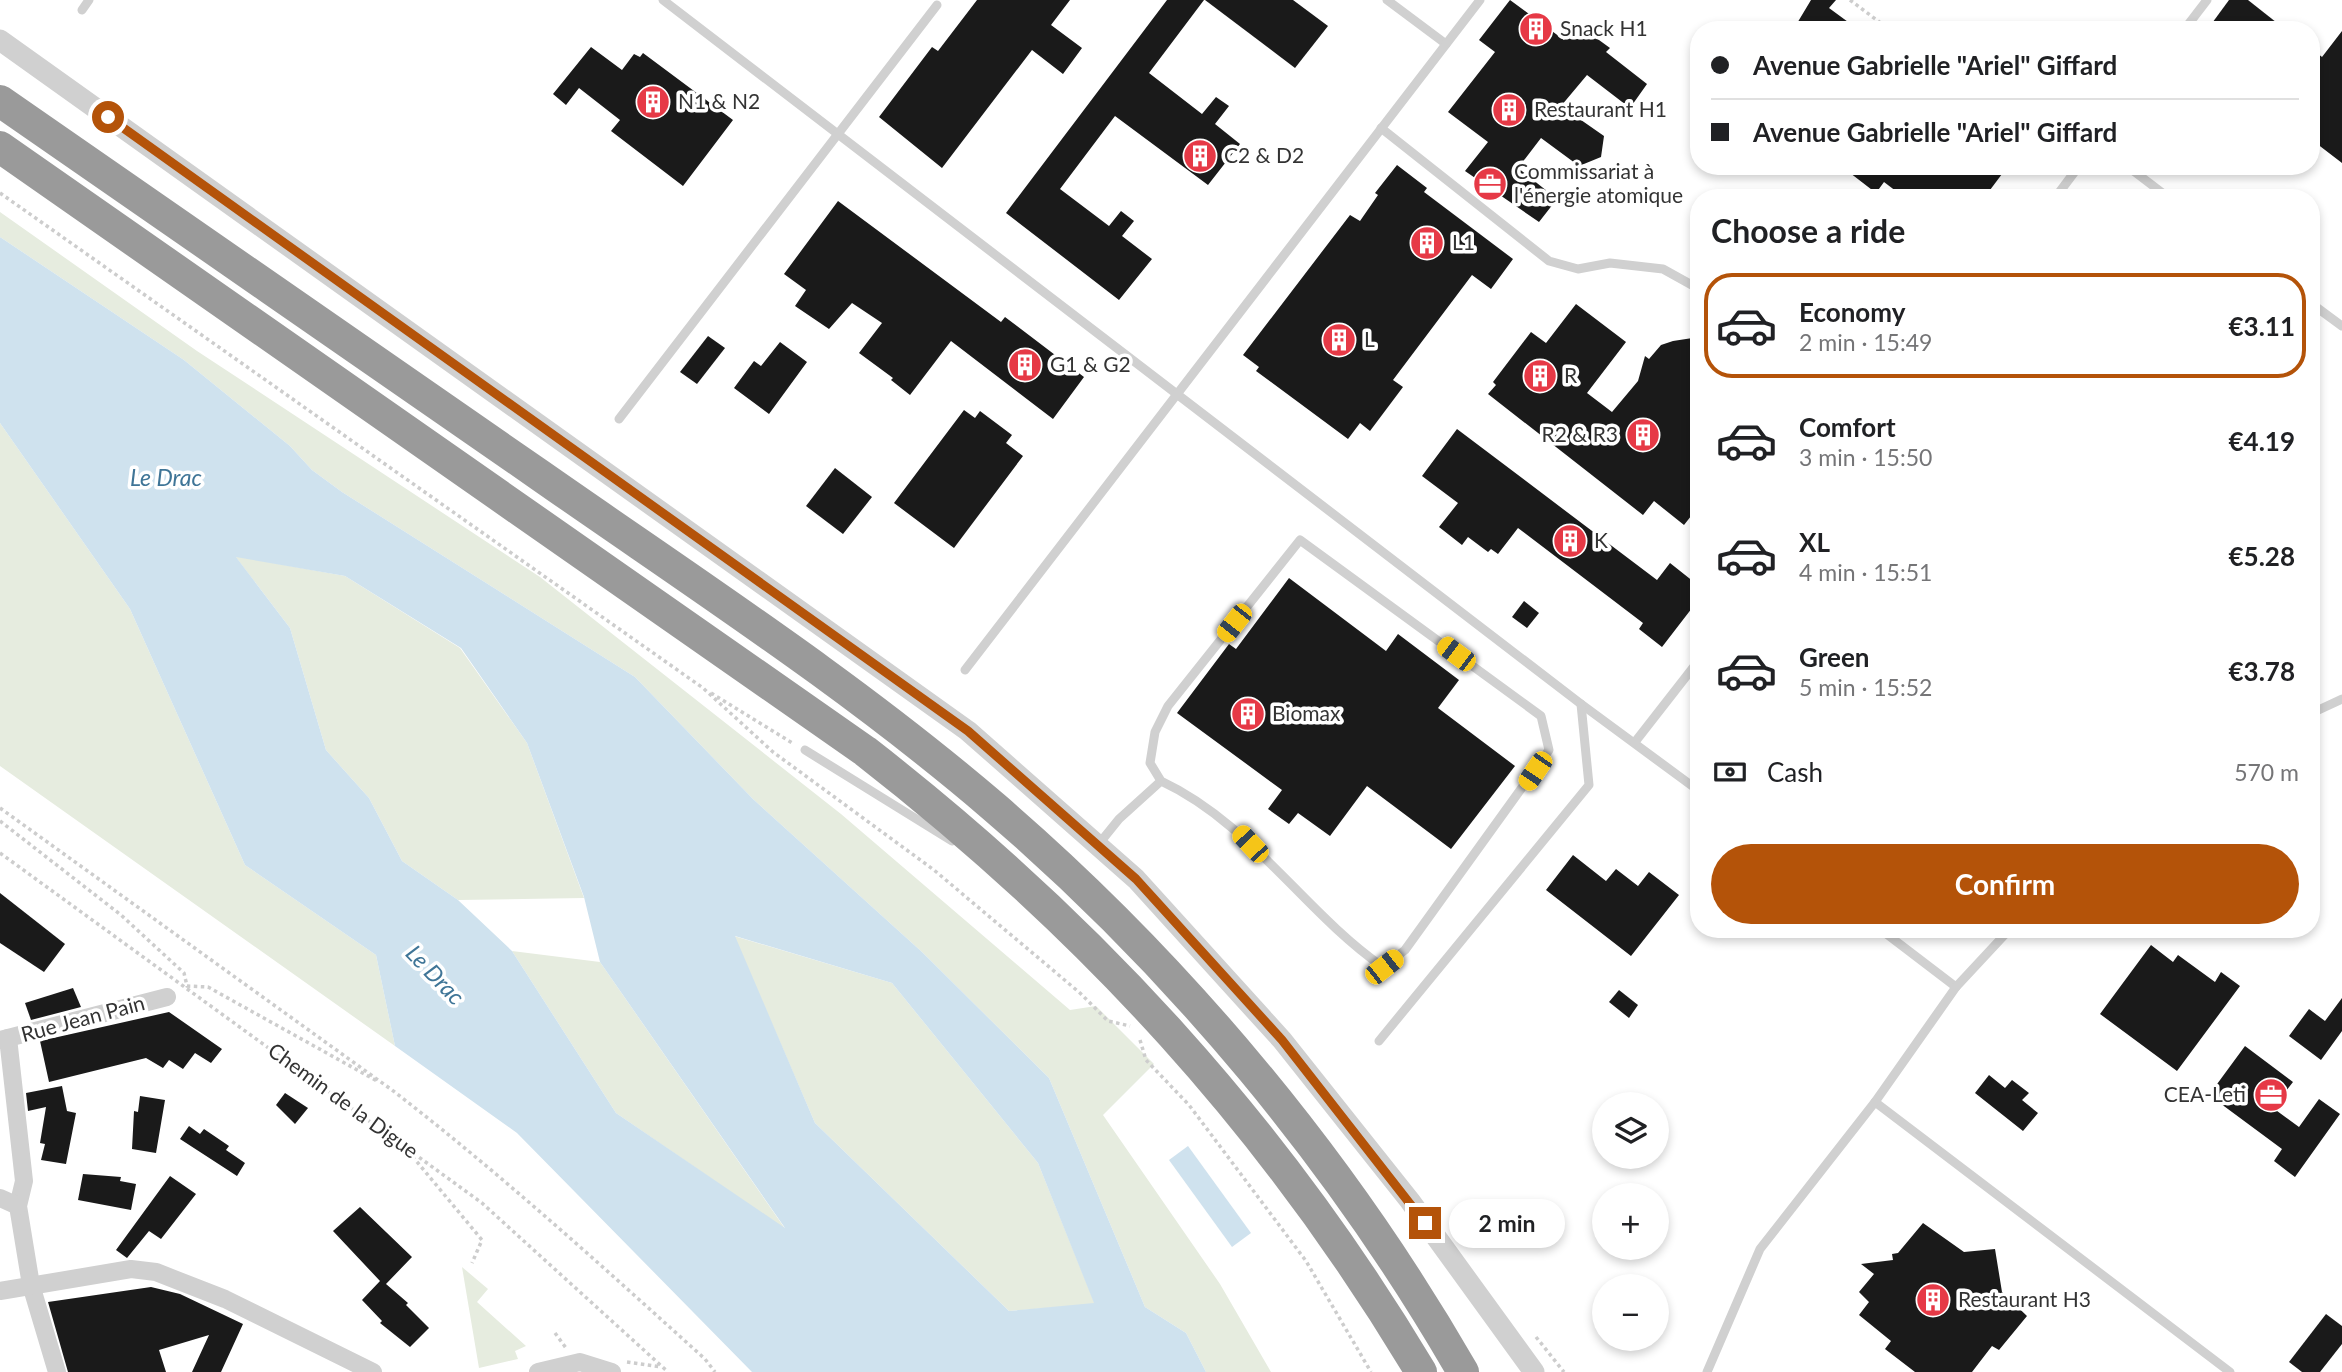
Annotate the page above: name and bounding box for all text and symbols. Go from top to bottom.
building icon: Snack H1 [1517,10,1555,48]
place label: Snack H1 [1560,15,1648,40]
text: Avenue Gabrielle "Ariel" Giffard [1753,49,2117,81]
building icon: N1 & N2 [634,83,672,121]
place label: N1 & N2 [678,88,760,113]
building icon: Restaurant H1 [1490,91,1528,129]
place label: Restaurant H1 [1534,96,1667,121]
route start [92,101,124,133]
text: Avenue Gabrielle "Ariel" Giffard [1753,116,2117,148]
building icon: C2 & D2 [1181,137,1219,175]
place label: C2 & D2 [1224,142,1304,167]
place label: Commissariat à l'énergie atomique [1514,158,1683,207]
office icon: Commissariat à l'énergie atomique [1471,165,1509,203]
text: Choose a ride [1711,211,1905,250]
building icon: L1 [1408,224,1446,262]
place label: L1 [1452,229,1475,254]
icon: car [1715,294,1778,357]
text: Economy [1799,296,1905,328]
text: €3.11 [2229,310,2295,342]
building icon: L [1320,321,1358,359]
place label: L [1364,326,1375,351]
text: 2 min · 15:49 [1799,328,1932,356]
building icon: G1 & G2 [1006,346,1044,384]
place label: G1 & G2 [1050,351,1131,376]
building icon: R [1521,357,1559,395]
place label: R [1564,362,1578,387]
icon: car [1715,409,1778,472]
text: Comfort [1799,411,1896,443]
building icon: R2 & R3 [1624,416,1662,454]
place label: R2 & R3 [1542,421,1618,446]
text: €4.19 [2229,425,2295,457]
text: 3 min · 15:50 [1799,443,1932,471]
water label: Le Drac [130,463,202,491]
building icon: K [1551,522,1589,560]
icon: car [1715,524,1778,587]
text: XL [1799,526,1830,558]
place label: K [1594,527,1608,552]
text: €5.28 [2229,540,2295,572]
text: 4 min · 15:51 [1799,558,1932,586]
car [1213,600,1256,646]
car [1433,633,1480,675]
icon: car [1715,639,1778,702]
text: Green [1799,641,1869,673]
text: €3.78 [2229,655,2295,687]
text: 5 min · 15:52 [1799,673,1932,701]
building icon: Biomax [1229,695,1267,733]
place label: Biomax [1272,700,1341,725]
car [1515,748,1556,794]
icon: cash [1711,753,1749,791]
text: Cash [1767,756,1823,788]
text: 570 m [2234,758,2299,786]
car [1228,821,1273,867]
button: Confirm [1711,844,2299,924]
water label: Le Drac [401,939,471,1010]
car [1361,946,1408,988]
street label: Rue Jean Pain [18,989,147,1046]
street label: Chemin de la Digue [264,1037,424,1163]
office icon: CEA-Leti [2252,1076,2290,1114]
place label: CEA-Leti [2164,1081,2246,1106]
map controls [1592,1092,1669,1351]
button: layers [1592,1092,1669,1169]
button: + [1592,1183,1669,1260]
callout: 2 min [1450,1198,1565,1248]
route end [1409,1207,1441,1239]
text: 2 min [1478,1209,1536,1237]
button: − [1592,1274,1669,1351]
building icon: Restaurant H3 [1914,1281,1952,1319]
place label: Restaurant H3 [1958,1286,2091,1311]

